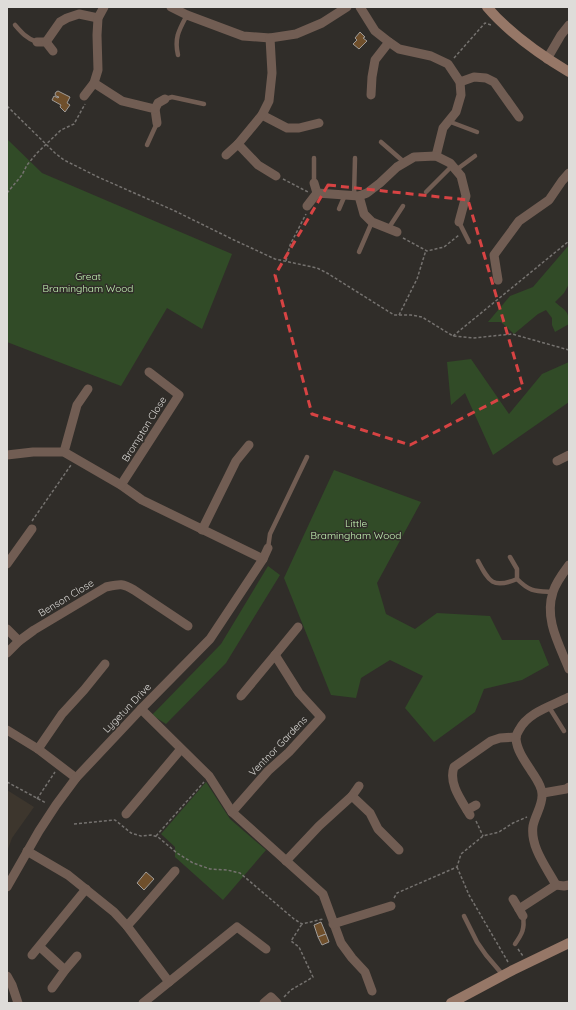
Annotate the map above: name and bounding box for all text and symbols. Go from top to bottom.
park label: Great Bramingham Wood [43,270,133,295]
street label: Brompton Close [119,394,169,464]
park label: Little Bramingham Wood [311,517,401,542]
street label: Benson Close [36,576,96,620]
street label: Lygetun Drive [100,680,154,736]
street label: Ventnor Gardens [246,713,310,779]

